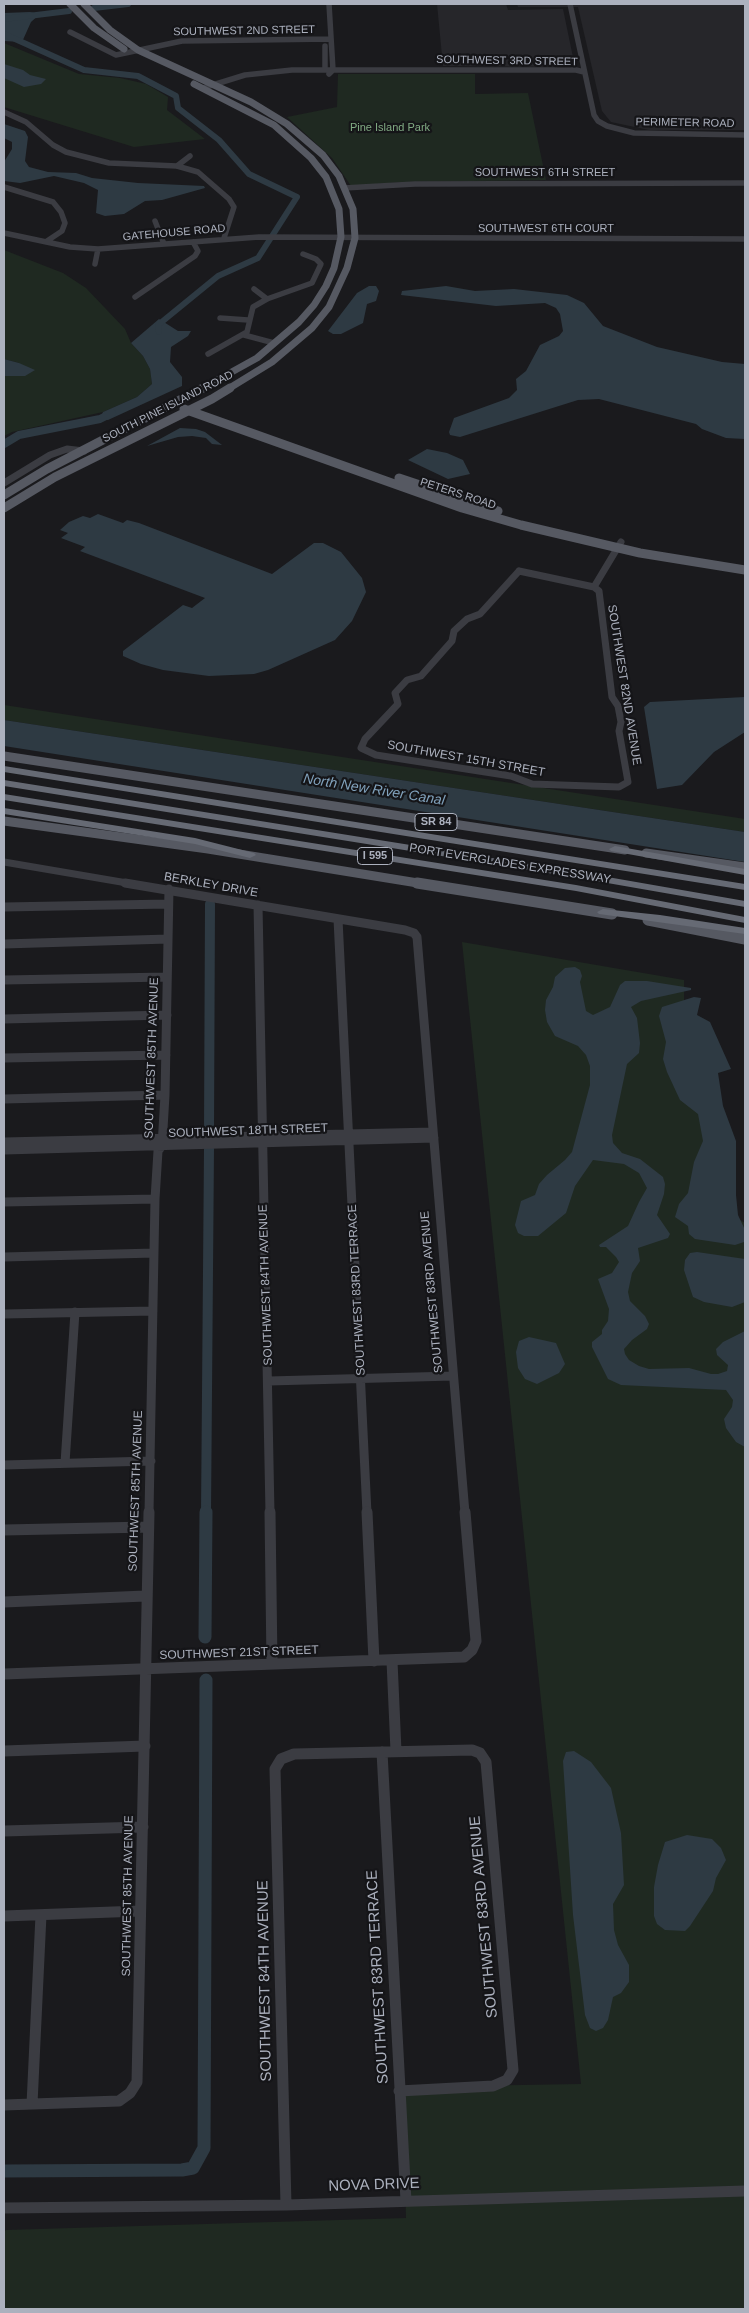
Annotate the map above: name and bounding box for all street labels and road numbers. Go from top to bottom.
street label: SOUTHWEST 2ND STREET [173,23,315,39]
street label: SOUTHWEST 3RD STREET [436,53,578,69]
street label: PERIMETER ROAD [635,116,735,130]
street label: SOUTHWEST 6TH STREET [475,166,615,180]
street label: GATEHOUSE ROAD [122,222,226,244]
street label: SOUTHWEST 6TH COURT [478,222,614,236]
street label: SOUTH PINE ISLAND ROAD [100,368,236,446]
street label: PETERS ROAD [418,476,498,512]
street label: SOUTHWEST 82ND AVENUE [604,604,644,766]
street label: SOUTHWEST 15TH STREET [386,738,546,780]
road number: SR 84 [415,814,457,830]
street label: PORT EVERGLADES EXPRESSWAY [408,841,612,887]
road number: I 595 [358,848,392,864]
street label: BERKLEY DRIVE [163,870,259,900]
street label: SOUTHWEST 85TH AVENUE [142,977,162,1139]
street label: SOUTHWEST 18TH STREET [168,1121,328,1141]
street label: SOUTHWEST 84TH AVENUE [256,1204,276,1366]
street label: SOUTHWEST 83RD TERRACE [345,1204,369,1376]
street label: SOUTHWEST 83RD AVENUE [418,1210,446,1374]
street label: SOUTHWEST 85TH AVENUE [126,1410,146,1572]
street label: SOUTHWEST 21ST STREET [159,1643,319,1663]
street label: SOUTHWEST 85TH AVENUE [119,1815,137,1977]
street label: SOUTHWEST 83RD AVENUE [466,1815,502,2019]
street label: SOUTHWEST 83RD TERRACE [363,1870,393,2084]
street label: SOUTHWEST 84TH AVENUE [254,1880,276,2082]
street label: NOVA DRIVE [328,2174,420,2196]

